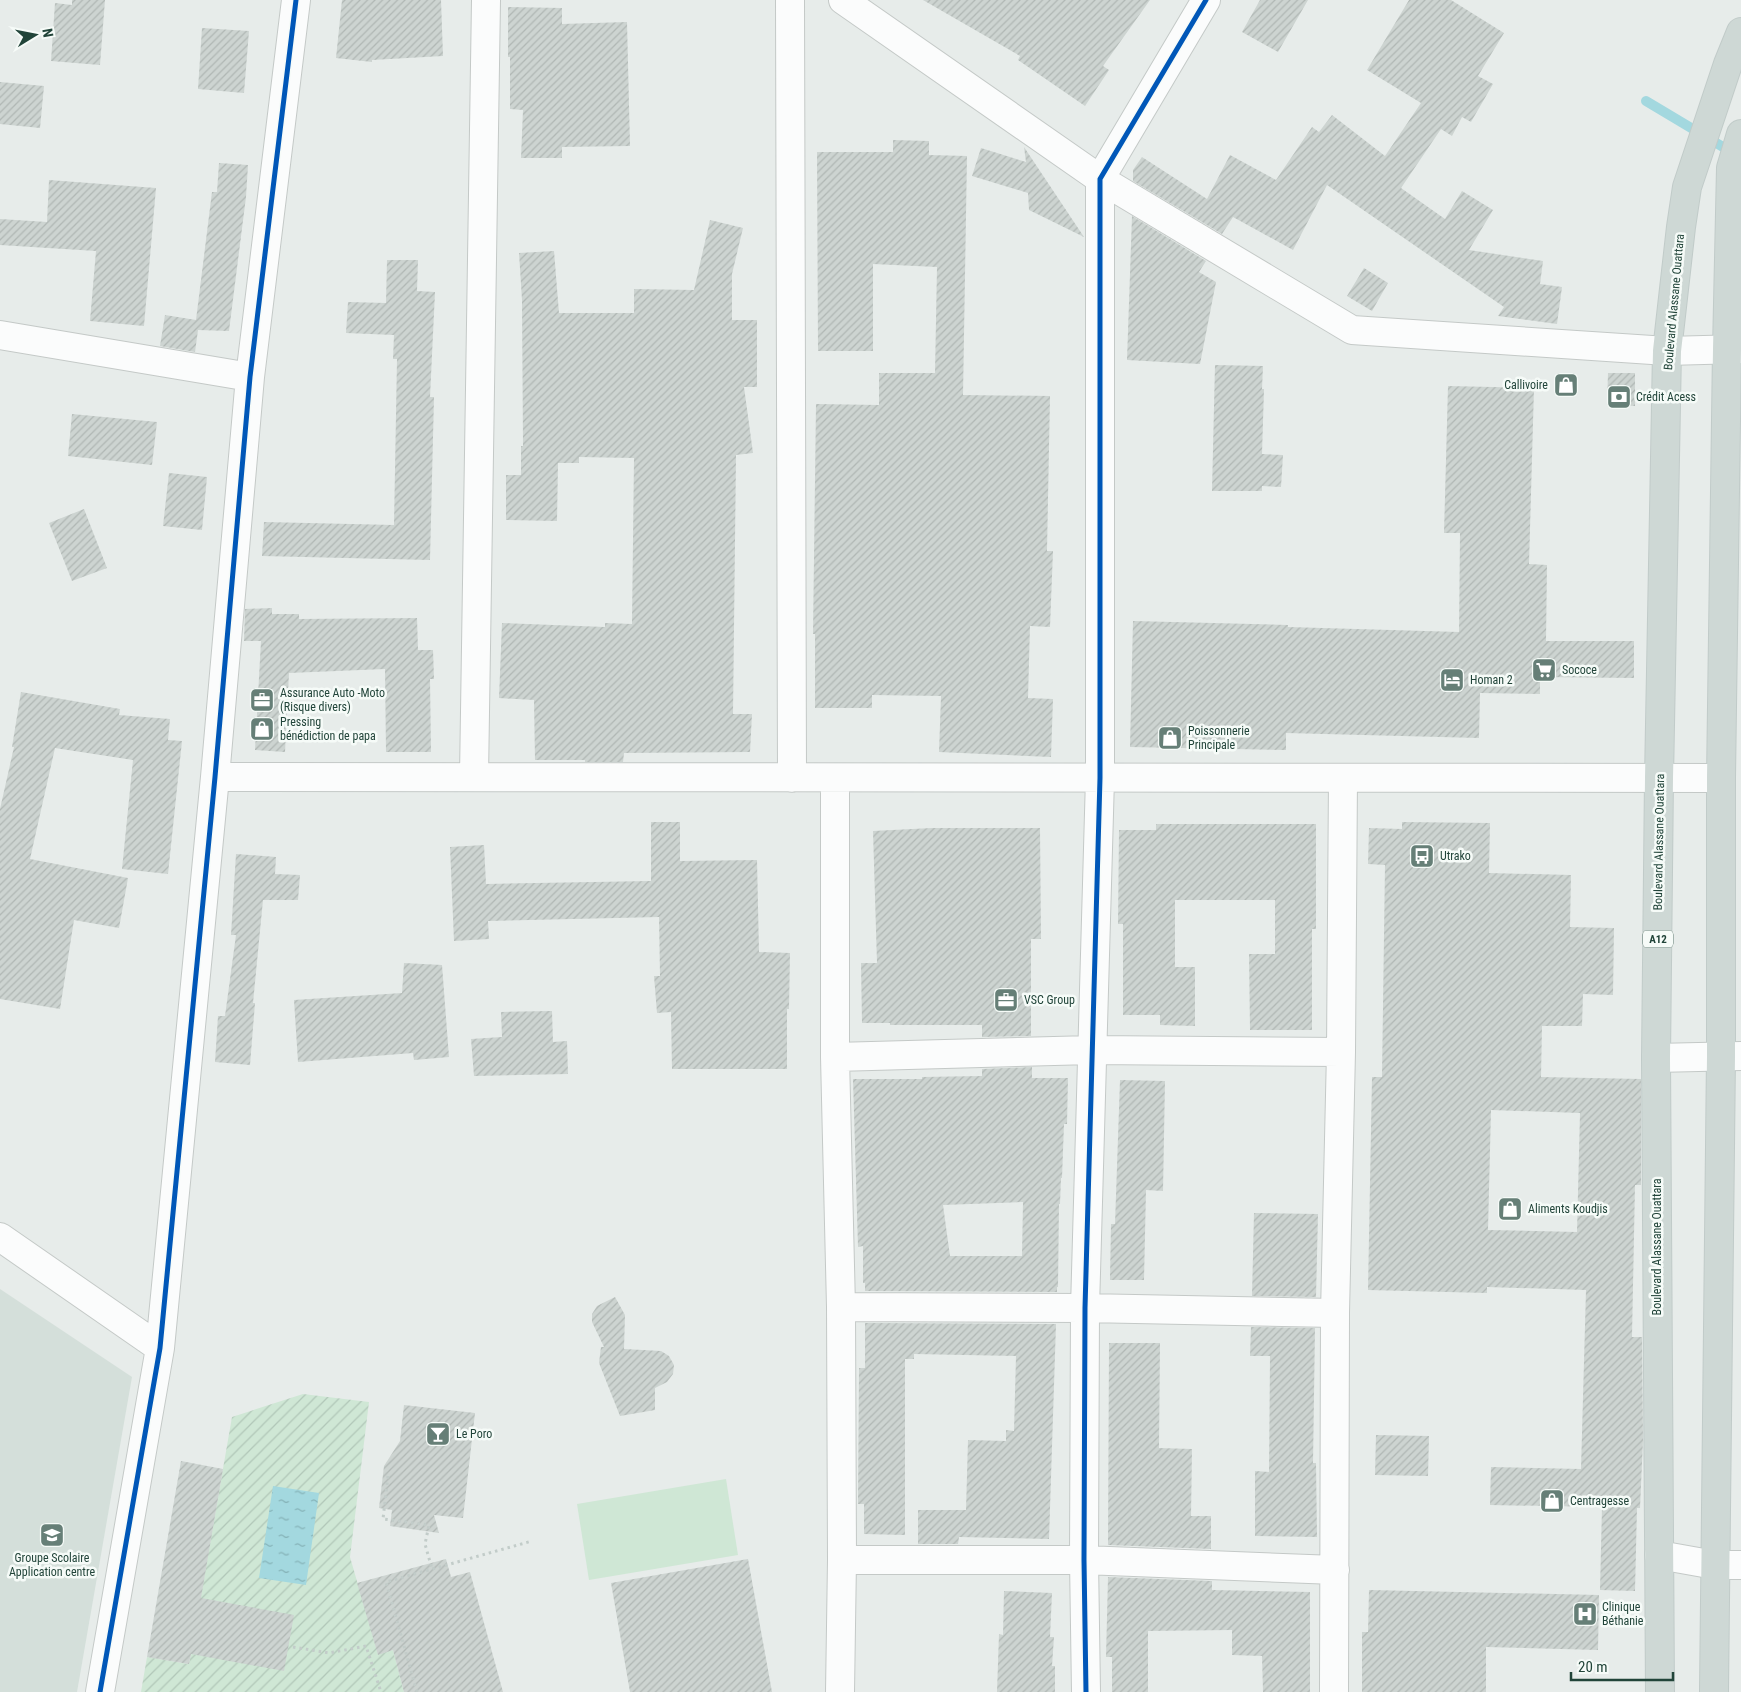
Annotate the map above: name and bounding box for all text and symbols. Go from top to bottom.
north arrow [10,10,60,60]
text: N [39,27,56,38]
street label: Boulevard Alassane Ouattara [1661,233,1687,371]
shop icon: Callivoire [1553,372,1579,398]
place label: Callivoire [1504,378,1548,392]
bank icon: Crédit Acess [1606,384,1632,410]
place label: Crédit Acess [1636,390,1696,404]
supermarket icon: Sococe [1531,657,1557,683]
place label: Sococe [1562,663,1597,677]
hotel icon: Homan 2 [1439,667,1465,693]
place label: Homan 2 [1470,673,1513,687]
place label: Assurance Auto -Moto (Risque divers) [280,686,385,714]
office icon: Assurance Auto -Moto (Risque divers) [249,687,275,713]
place label: Pressing bénédiction de papa [280,715,376,743]
shop icon: Pressing bénédiction de papa [249,716,275,742]
place label: Poissonnerie Principale [1188,724,1250,752]
shop icon: Poissonnerie Principale [1157,725,1183,751]
street label: Boulevard Alassane Ouattara [1651,773,1667,911]
bus stop icon: Utrako [1409,843,1435,869]
place label: Utrako [1440,849,1471,863]
road number: A12 [1643,931,1673,948]
office icon: VSC Group [993,987,1019,1013]
place label: VSC Group [1024,993,1075,1007]
street label: Boulevard Alassane Ouattara [1650,1178,1664,1315]
shop icon: Aliments Koudjis [1497,1196,1523,1222]
place label: Aliments Koudjis [1528,1202,1608,1216]
bar icon: Le Poro [425,1421,451,1447]
place label: Le Poro [456,1427,492,1441]
shop icon: Centragesse [1539,1488,1565,1514]
place label: Centragesse [1570,1494,1629,1508]
school or university icon: Groupe Scolaire Application centre [39,1522,65,1548]
place label: Groupe Scolaire Application centre [9,1551,95,1579]
place label: Clinique Béthanie [1602,1600,1644,1628]
hospital icon: Clinique Béthanie [1572,1601,1598,1627]
scale bar [1571,1650,1674,1682]
text: 20 m [1578,1658,1608,1676]

